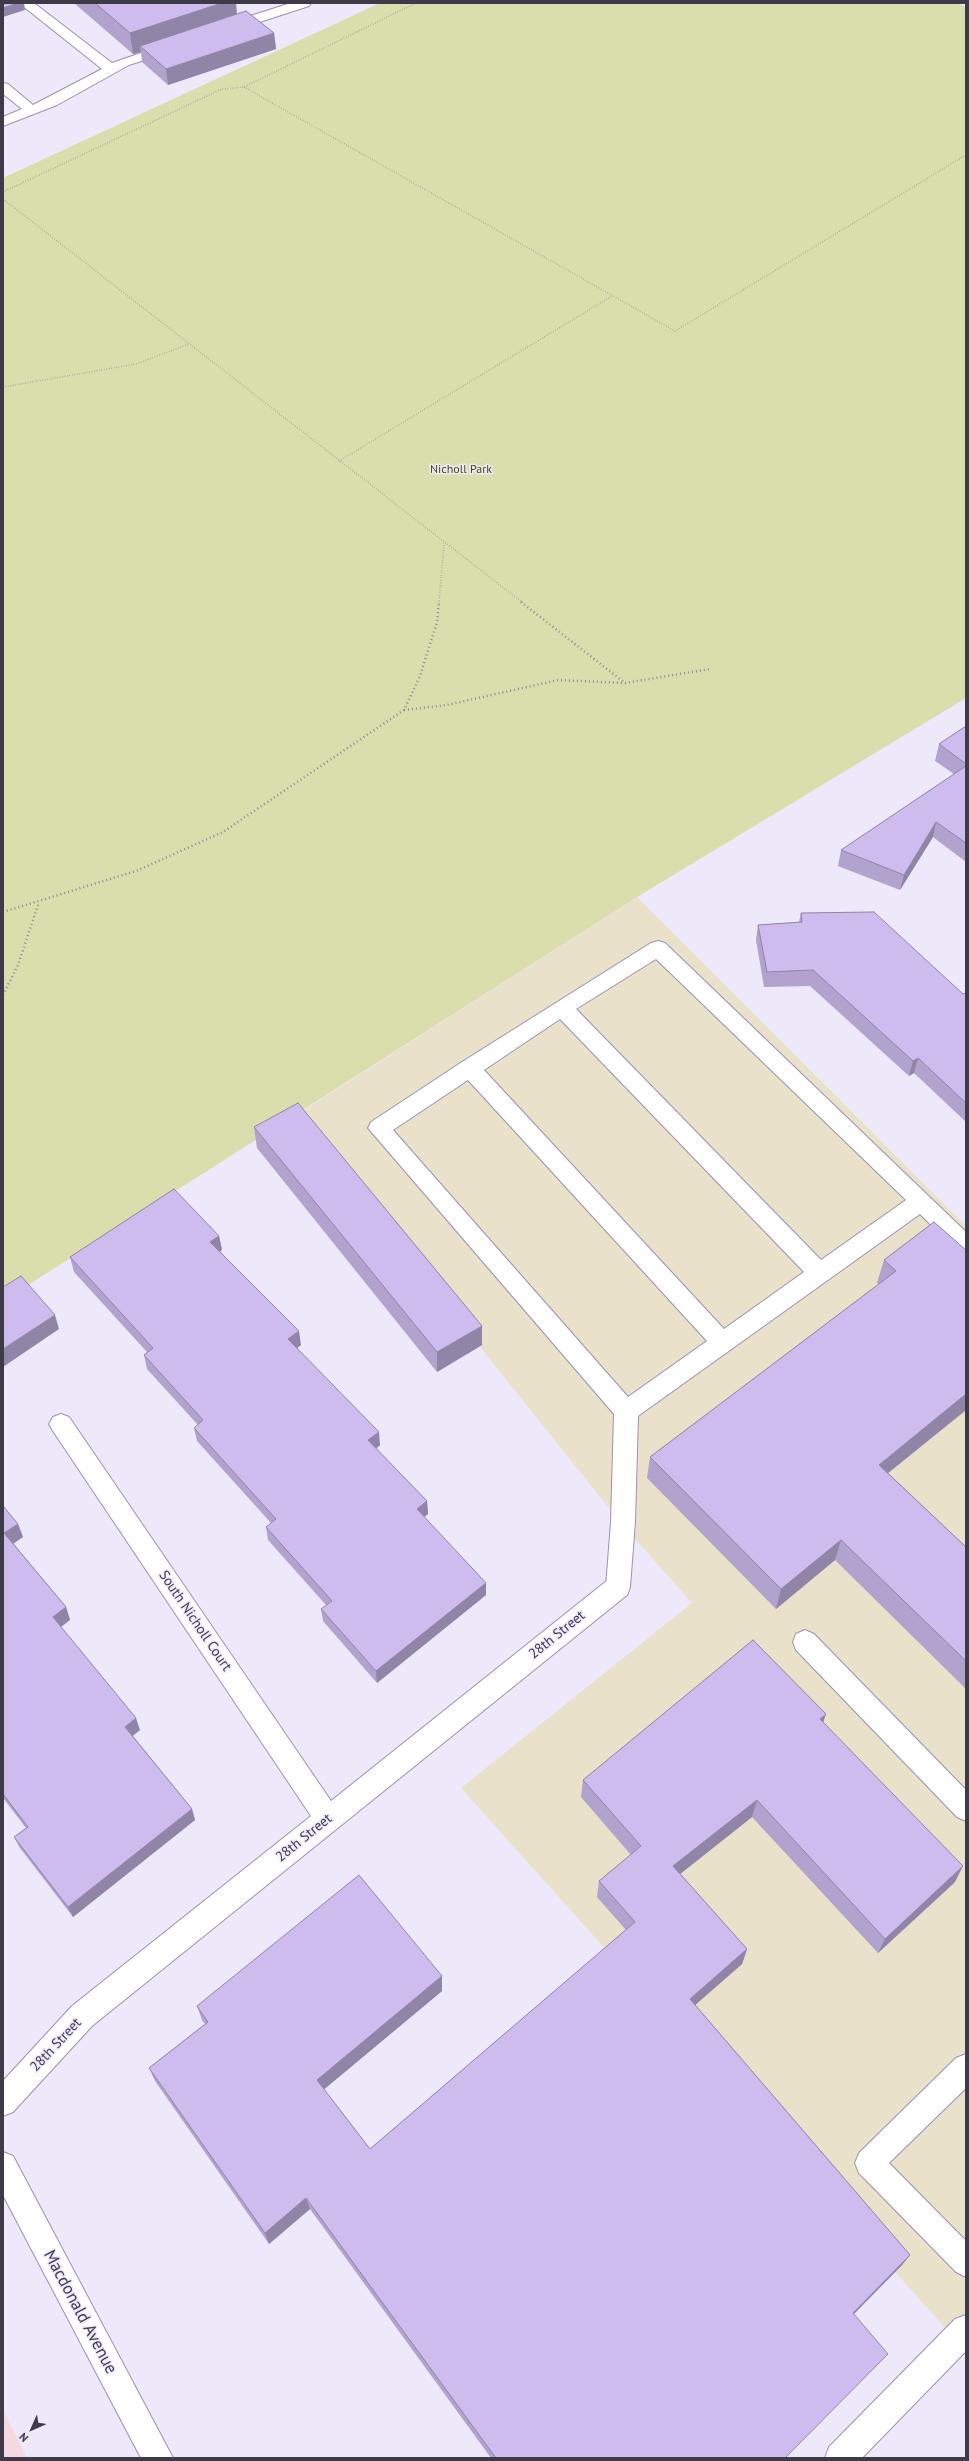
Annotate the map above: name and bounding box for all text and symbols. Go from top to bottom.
park label: Nicholl Park [430,463,492,477]
street label: South Nicholl Court [155,1568,235,1674]
street label: 28th Street [526,1607,588,1663]
street label: 28th Street [273,1810,335,1866]
street label: 28th Street [27,2015,85,2075]
street label: Macdonald Avenue [39,2247,121,2377]
north arrow [12,2409,52,2449]
text: N [16,2430,31,2445]

